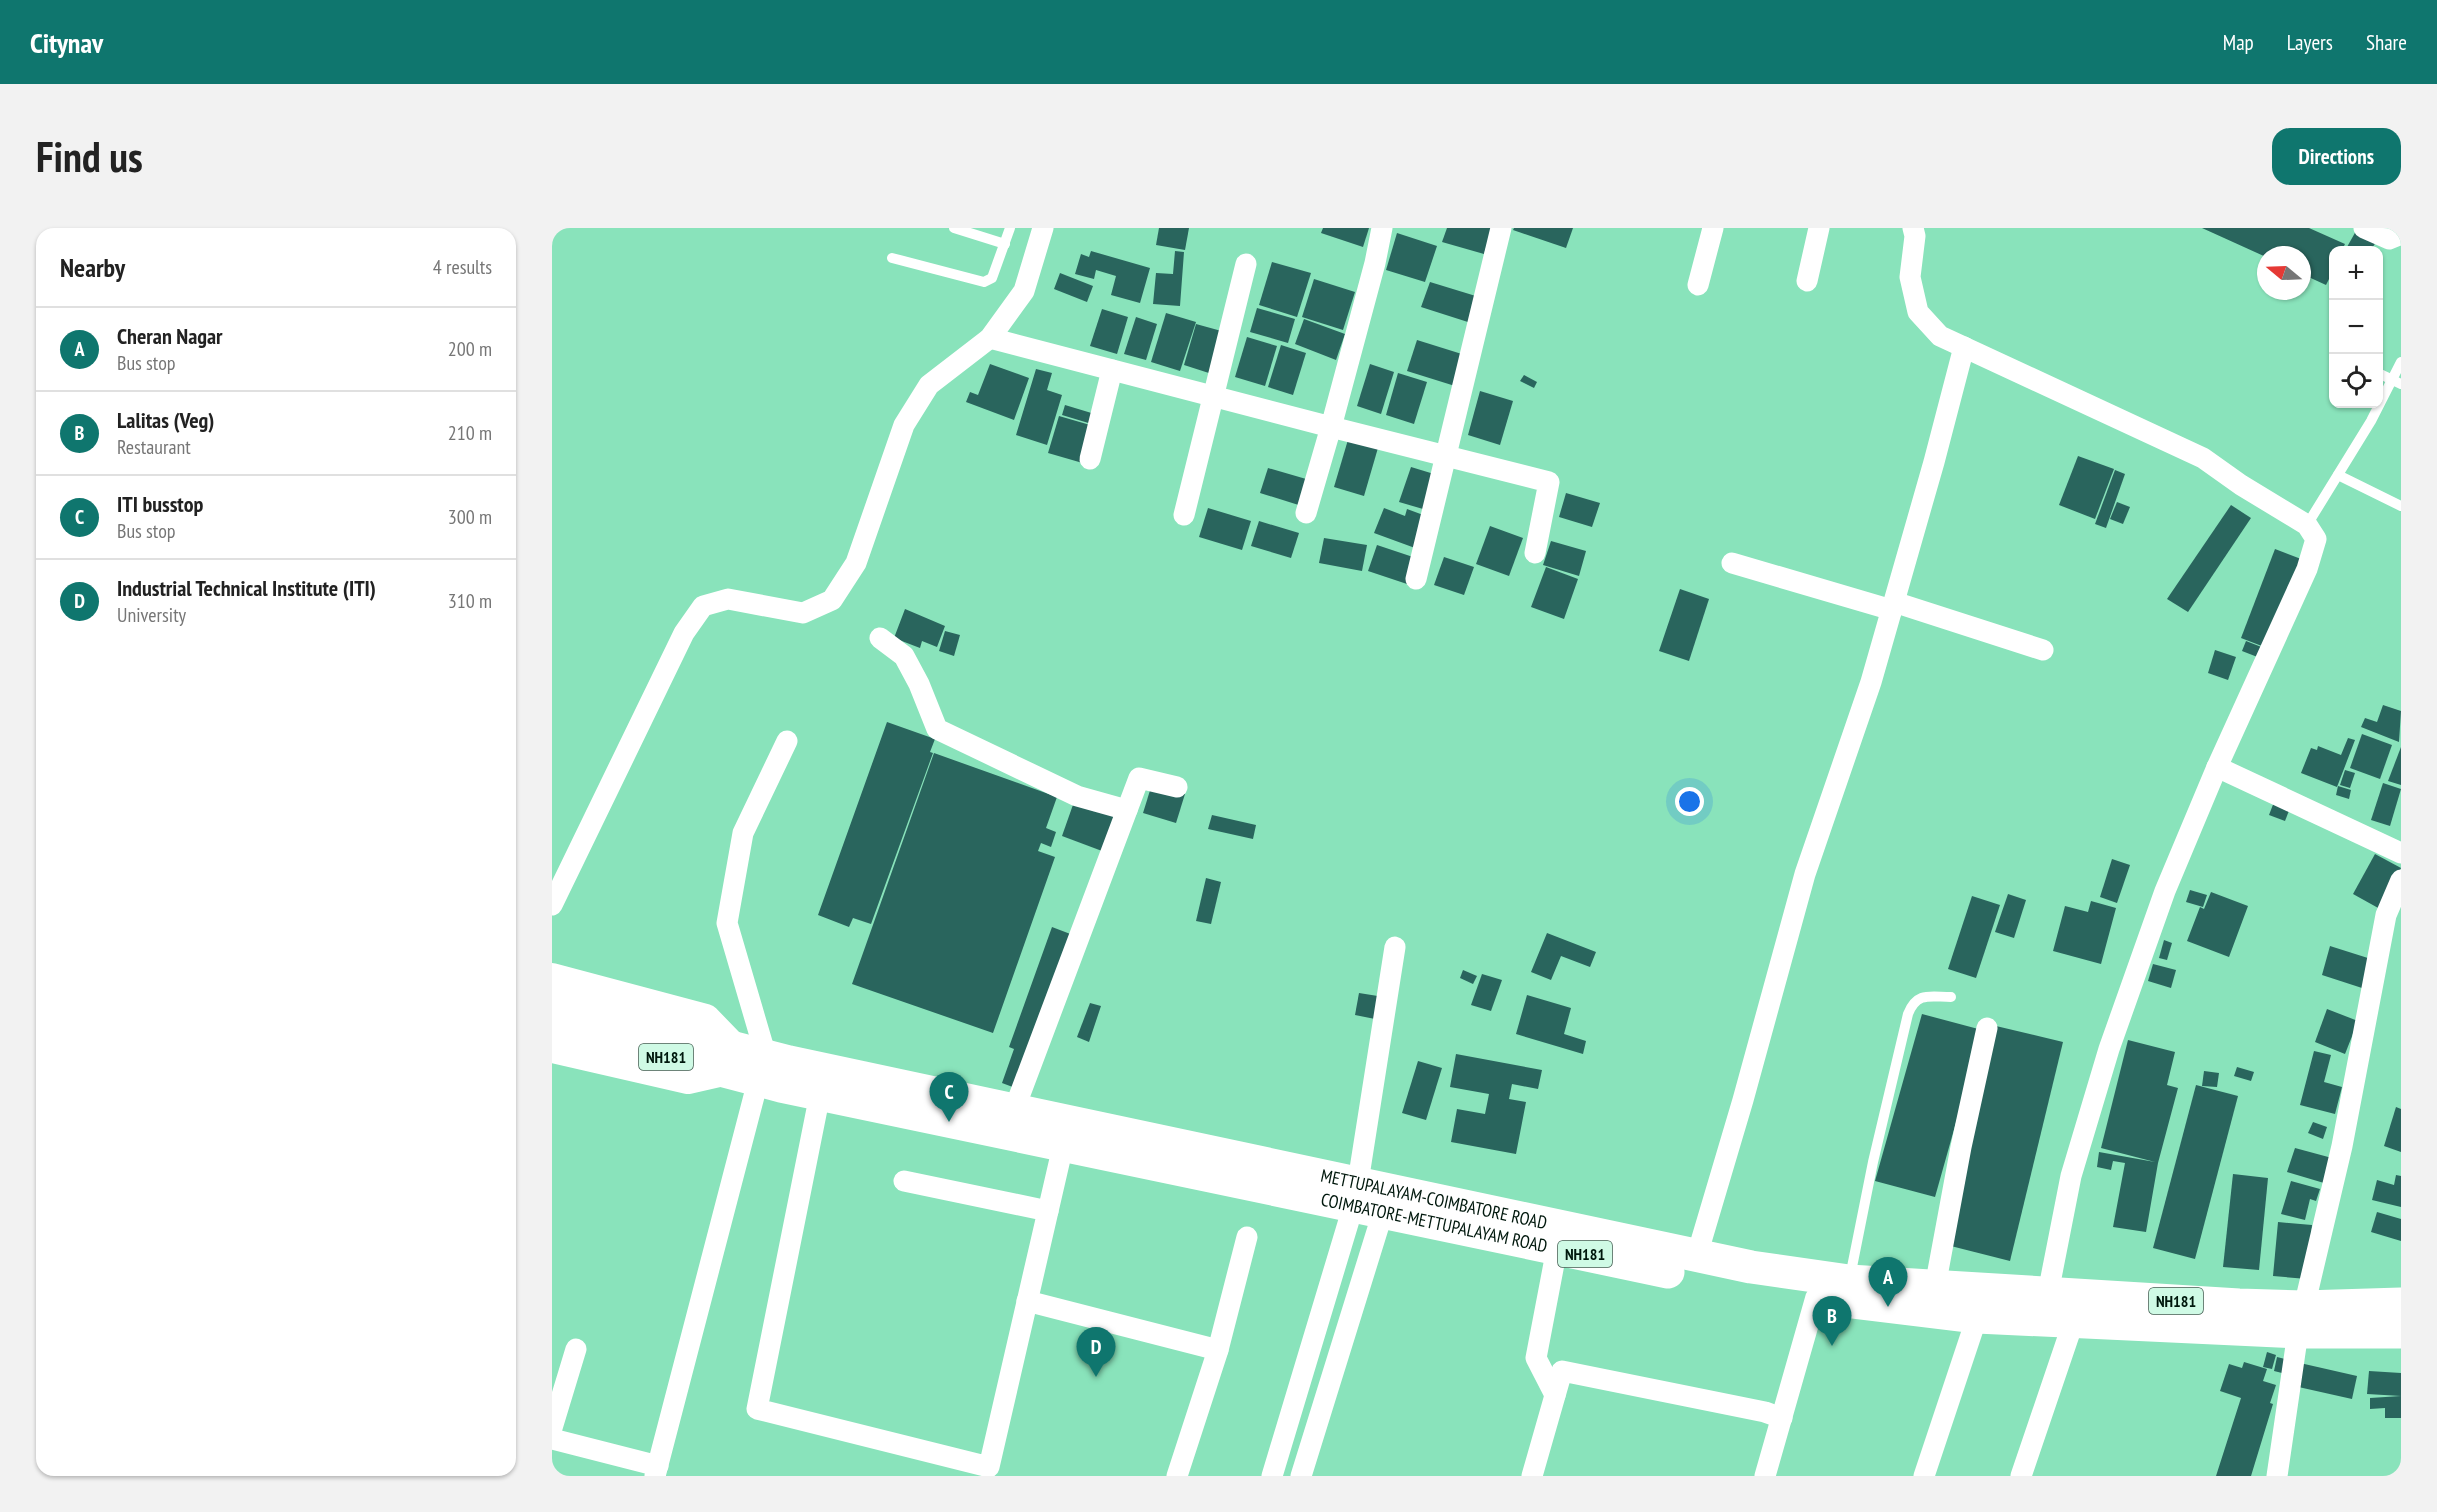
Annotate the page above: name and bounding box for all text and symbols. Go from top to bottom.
text: Citynav [30,24,103,61]
text: Map [2223,29,2254,56]
text: Layers [2287,29,2333,56]
text: Share [2366,29,2407,56]
button: Directions [2272,128,2401,185]
text: Find us [36,129,143,184]
north arrow [2257,246,2311,300]
map controls [2329,246,2383,408]
button: + [2329,246,2383,300]
text: Nearby [60,251,125,284]
text: 4 results [433,254,492,280]
button: − [2329,300,2383,354]
text: Cheran Nagar [117,322,223,350]
text: A [74,336,85,362]
text: 200 m [448,336,492,362]
text: Bus stop [117,350,176,376]
button: locate [2329,354,2383,408]
text: Lalitas (Veg) [117,406,214,434]
text: B [75,420,84,446]
text: 210 m [448,420,492,446]
text: Restaurant [117,434,191,460]
text: ITI busstop [117,490,203,518]
text: C [75,504,84,530]
text: 300 m [448,504,492,530]
text: Bus stop [117,518,176,544]
text: Industrial Technical Institute (ITI) [117,574,376,602]
text: D [74,588,85,614]
text: 310 m [448,588,492,614]
text: University [117,602,186,628]
your location [1675,787,1704,816]
road number: NH181 [639,1044,693,1070]
pin: C [930,1072,968,1122]
street label: METTUPALAYAM-COIMBATORE ROAD [1319,1164,1549,1234]
street label: COIMBATORE-METTUPALAYAM ROAD [1319,1188,1549,1257]
road number: NH181 [1558,1241,1612,1267]
pin: A [1868,1258,1908,1307]
road number: NH181 [2149,1288,2203,1314]
pin: B [1812,1296,1852,1346]
pin: D [1076,1328,1116,1377]

